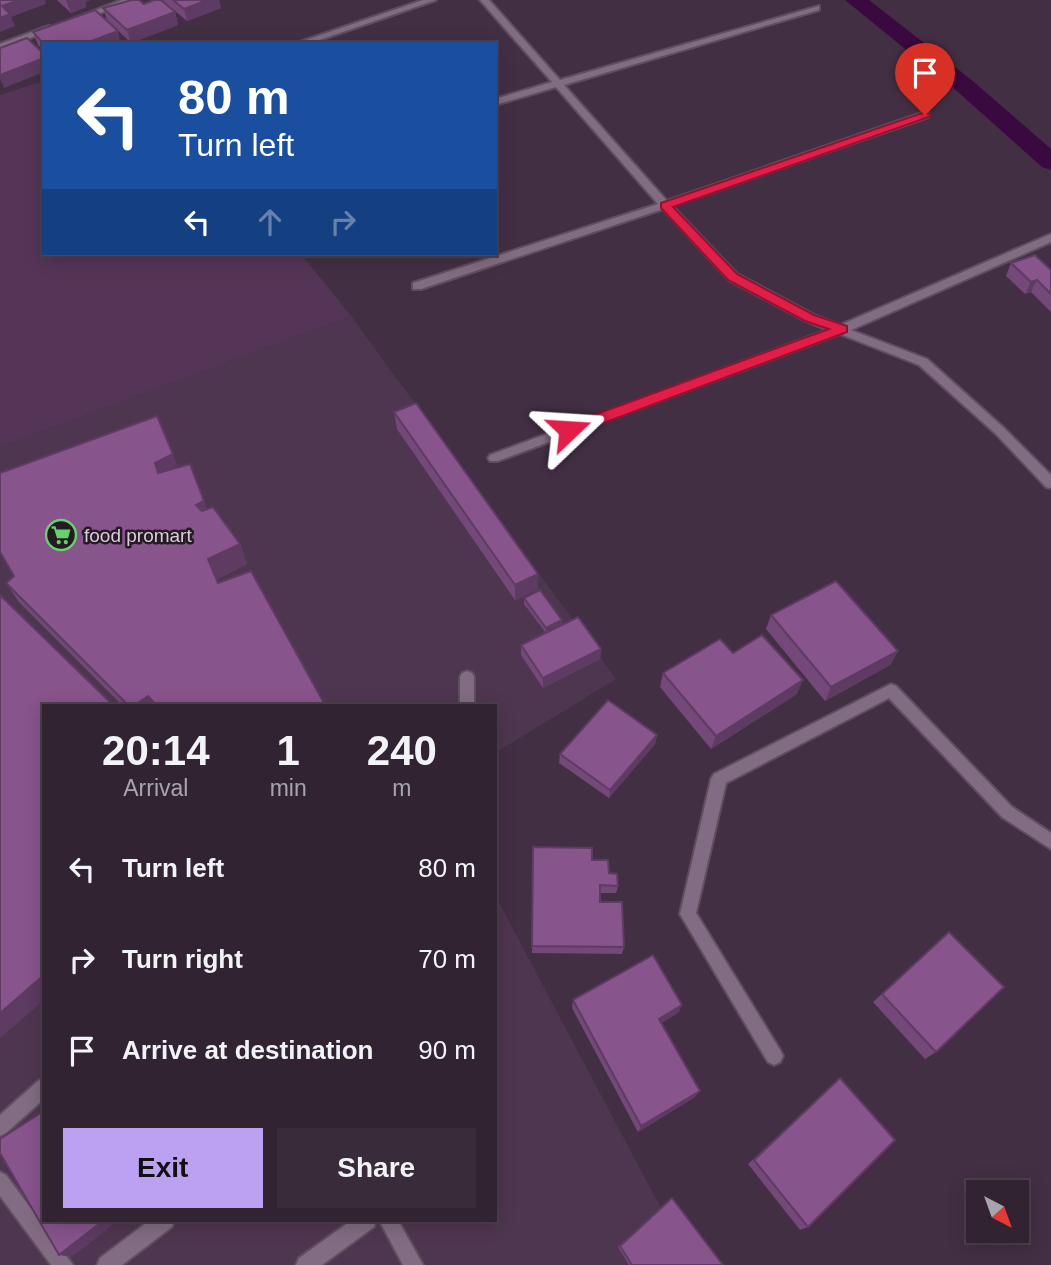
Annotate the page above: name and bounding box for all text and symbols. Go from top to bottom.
pin [895,43,955,115]
icon: arrive [906,54,944,92]
icon: left [63,70,154,161]
text: 80 m [178,70,290,124]
text: Turn left [178,127,294,163]
icon: left [178,203,216,241]
icon: ahead [251,203,289,241]
icon: right [324,203,362,241]
position arrow [532,393,606,467]
supermarket icon: food promart [44,518,78,552]
place label: food promart [84,525,192,546]
text: 20:14 [102,727,210,774]
text: 1 [276,727,300,774]
text: 240 [367,727,437,774]
text: Arrival [123,775,188,801]
text: min [270,775,307,801]
text: m [392,775,411,801]
icon: left [63,850,101,888]
text: Turn left [122,853,224,883]
text: 80 m [418,853,476,883]
icon: right [63,941,101,979]
text: Turn right [122,944,243,974]
text: 70 m [418,944,476,974]
icon: arrive [63,1032,101,1070]
text: Arrive at destination [122,1035,373,1065]
text: 90 m [418,1035,476,1065]
button: Exit [63,1128,263,1208]
button: Share [277,1128,476,1208]
north arrow [966,1180,1029,1242]
map controls [966,1180,1029,1243]

